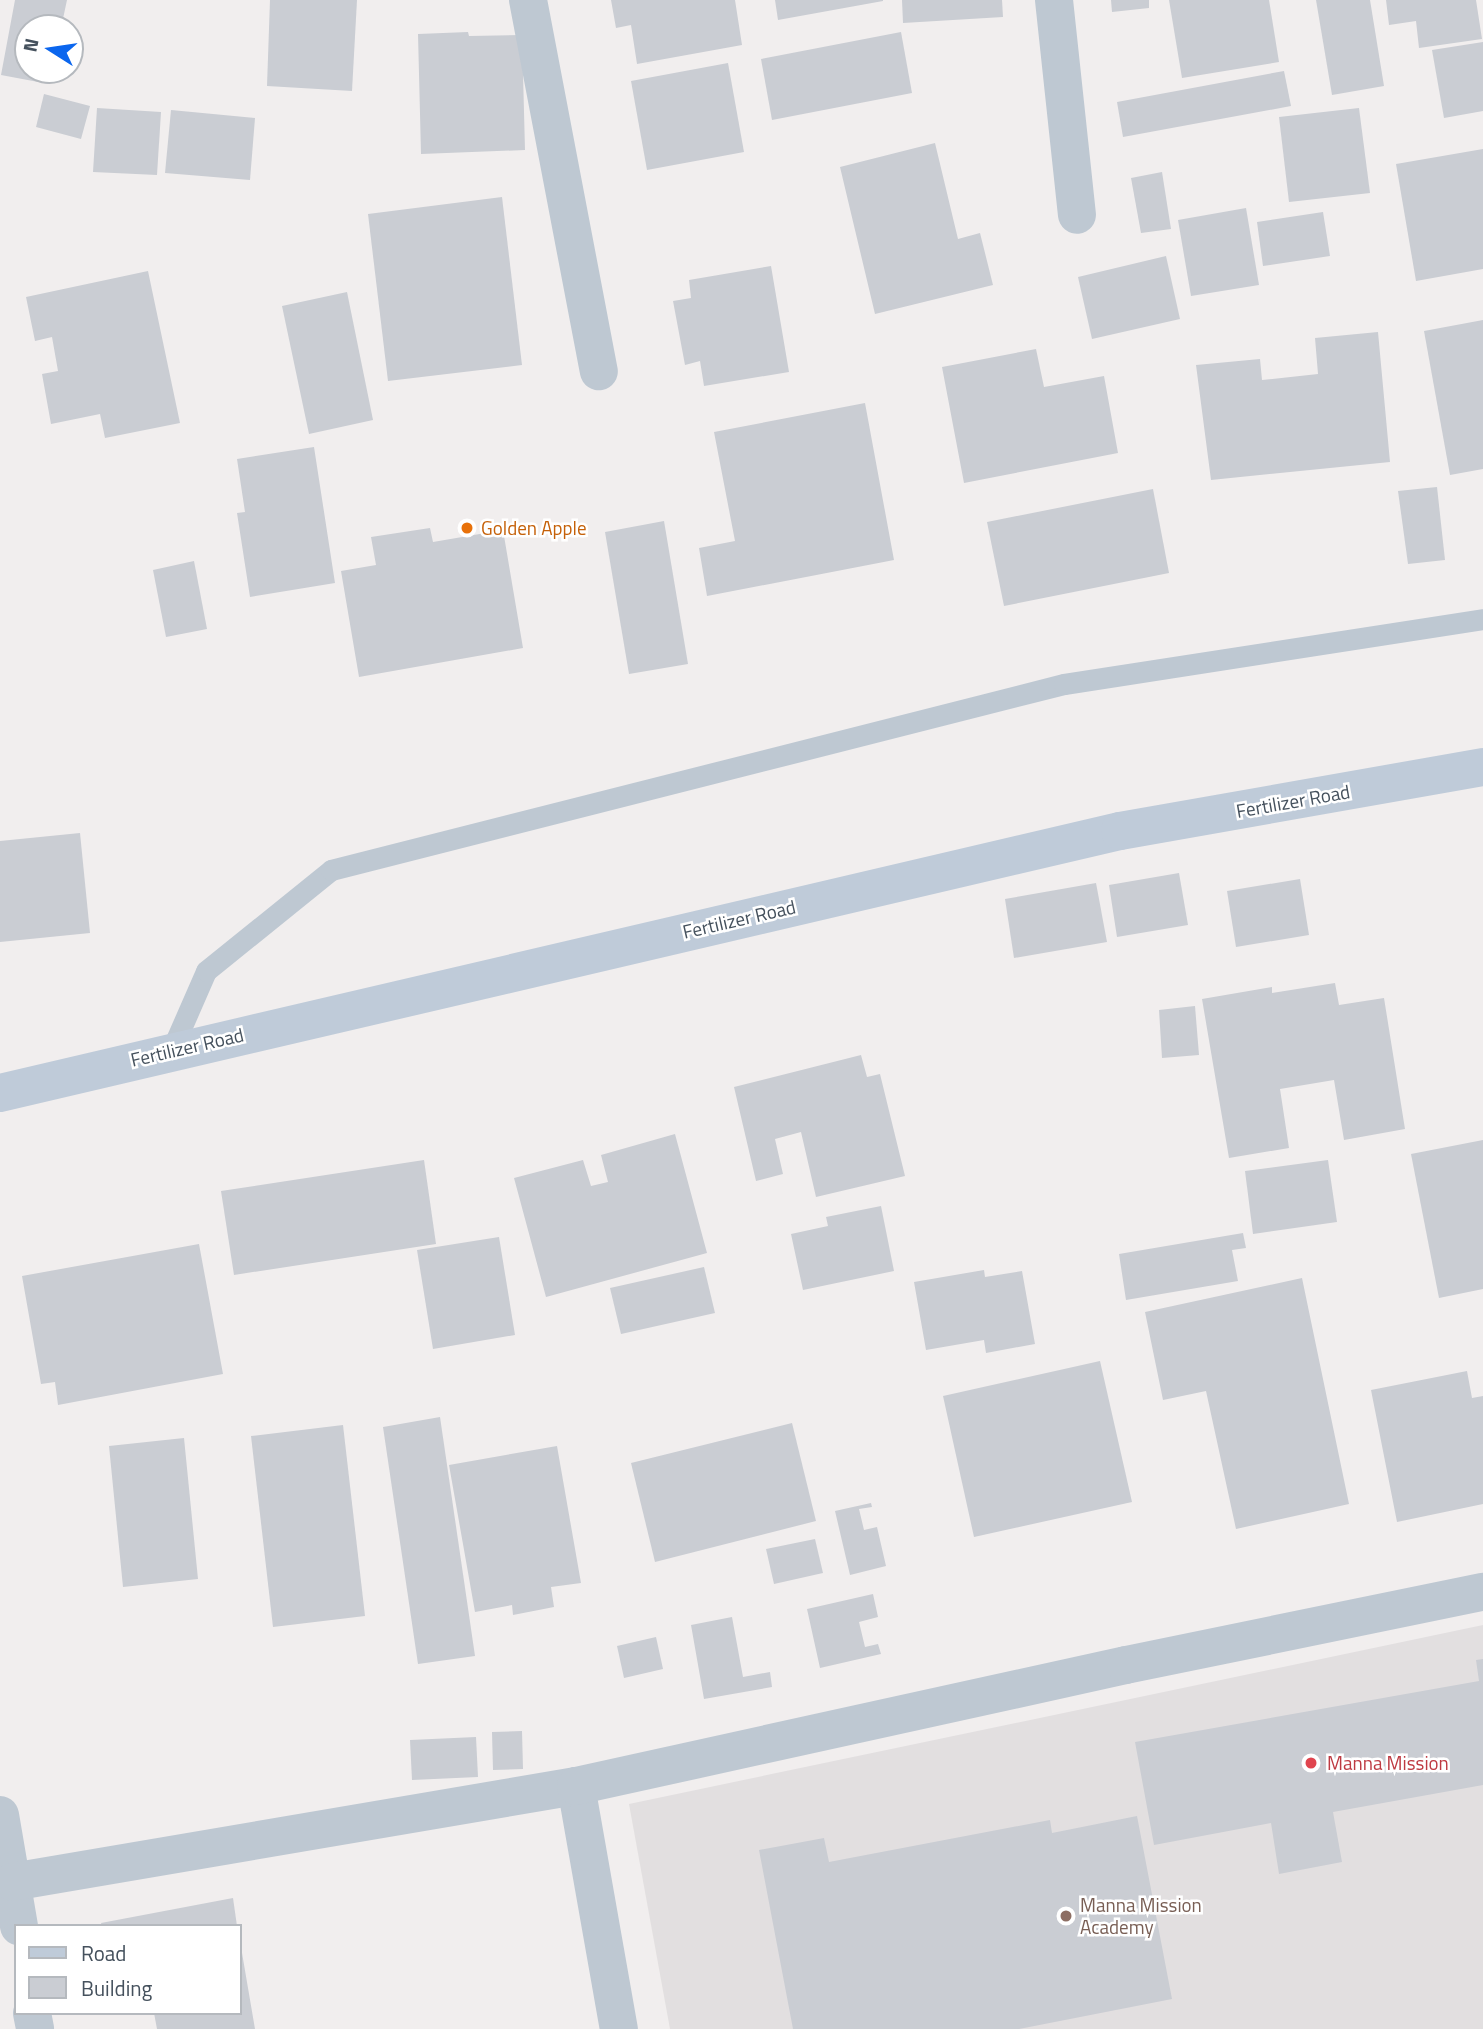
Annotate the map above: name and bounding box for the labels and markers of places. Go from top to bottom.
place label: Golden Apple [481,517,586,539]
marker: Golden Apple [459,520,475,536]
place label: Manna Mission [1327,1752,1449,1774]
marker: Manna Mission [1301,1753,1321,1773]
place label: Manna Mission Academy [1080,1894,1202,1938]
marker: Manna Mission Academy [1058,1908,1074,1924]

